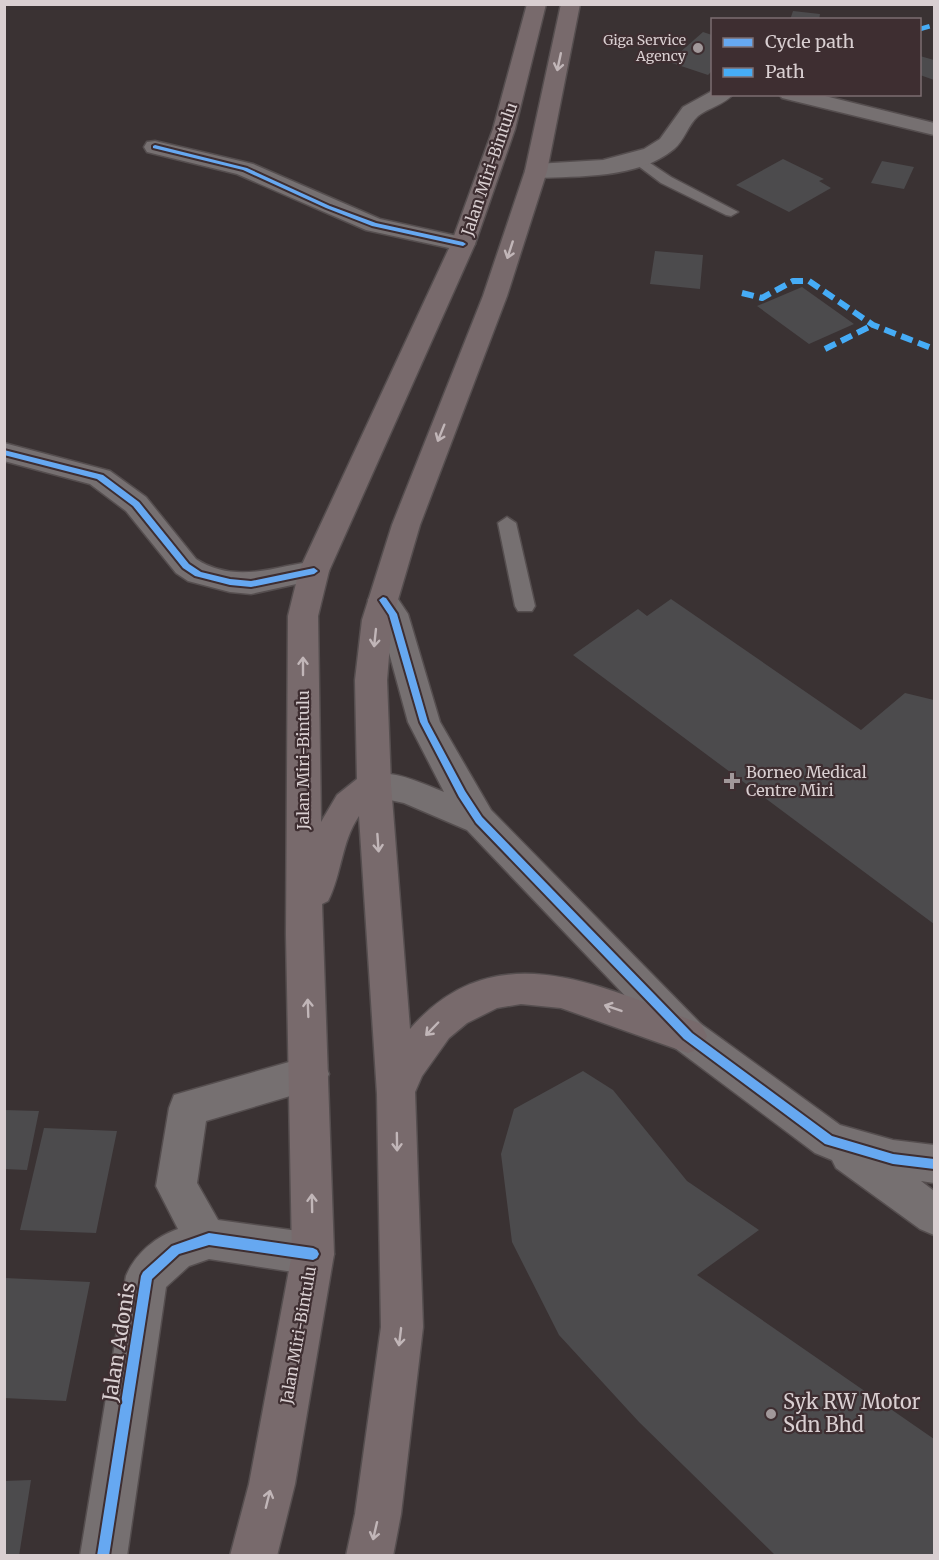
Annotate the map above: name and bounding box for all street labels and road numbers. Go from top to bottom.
street label: Jalan Miri-Bintulu [456,100,521,239]
street label: Jalan Miri-Bintulu [293,690,313,831]
street label: Jalan Miri-Bintulu [276,1264,320,1406]
street label: Jalan Adonis [97,1281,140,1404]

